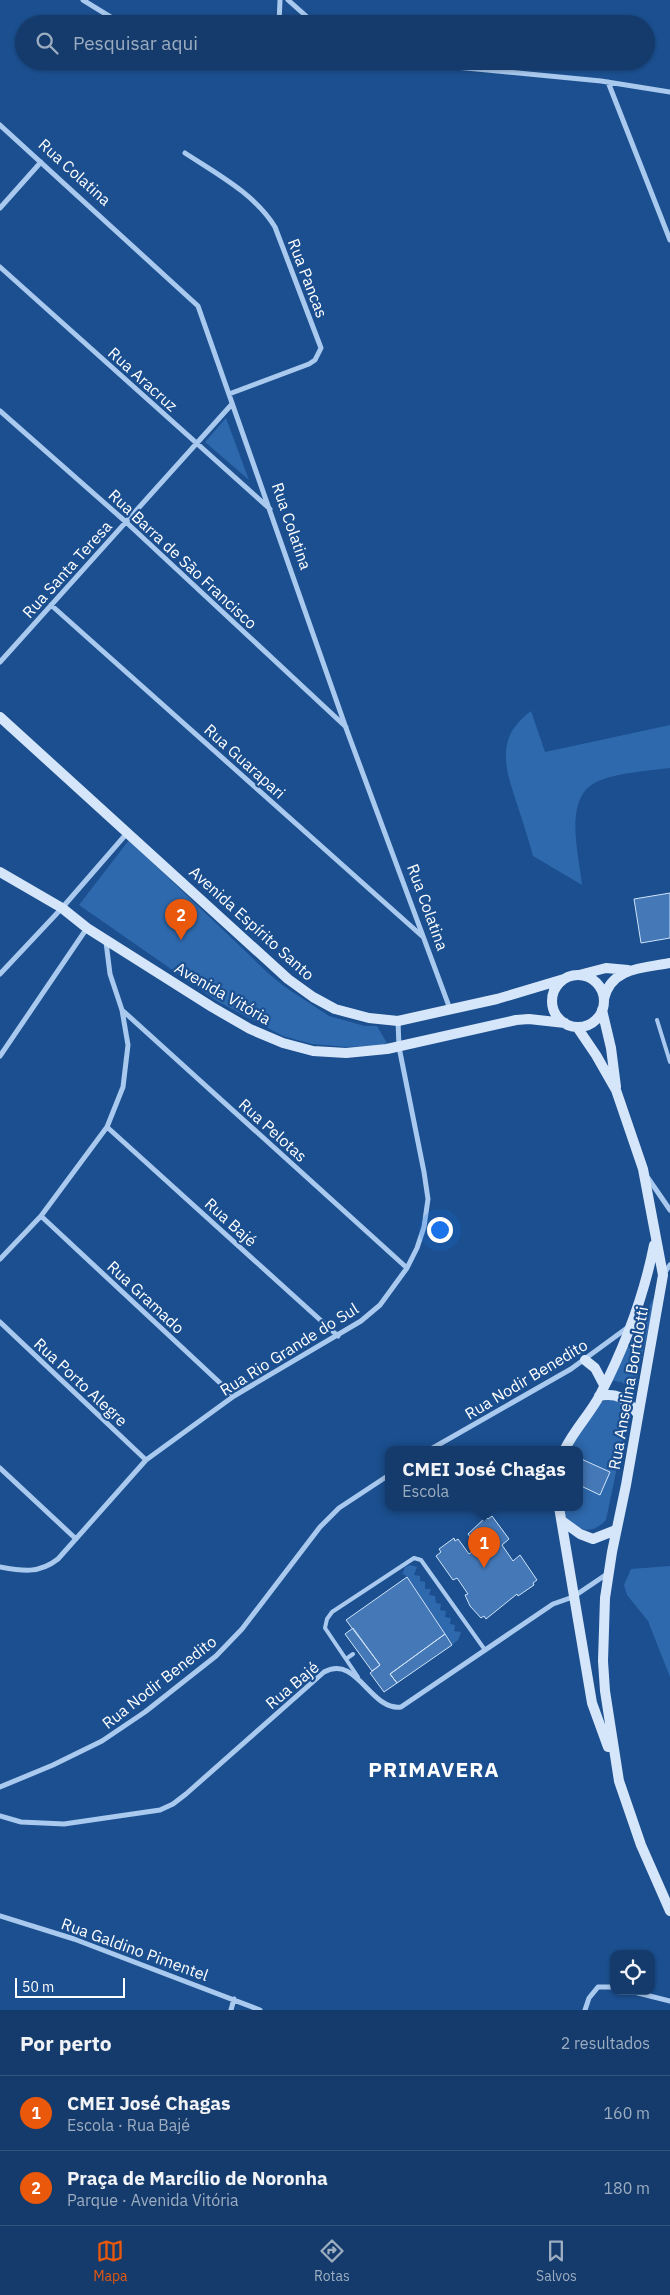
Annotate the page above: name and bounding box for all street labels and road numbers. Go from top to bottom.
street label: Rua Colatina [35,134,116,210]
street label: Rua Pancas [284,236,332,320]
street label: Rua Aracruz [104,343,182,415]
street label: Rua Colatina [268,480,316,573]
street label: Rua Barra de São Francisco [105,485,261,633]
street label: Rua Santa Teresa [18,516,116,622]
street label: Rua Guarapari [200,719,290,803]
street label: Rua Colatina [403,861,453,953]
street label: Avenida Espírito Santo [185,862,319,984]
street label: Avenida Vitória [171,957,275,1029]
street label: Rua Pelotas [235,1094,311,1166]
street label: Rua Bajé [201,1193,261,1251]
street label: Rua Gramado [103,1256,189,1338]
street label: Rua Rio Grande do Sul [216,1298,362,1400]
street label: Rua Anselina Bortolotti [604,1305,652,1471]
street label: Rua Porto Alegre [30,1334,132,1431]
street label: Rua Nodir Benedito [461,1334,591,1424]
street label: Rua Nodir Benedito [98,1631,220,1733]
street label: Rua Bajé [261,1657,323,1713]
street label: Rua Galdino Pimentel [59,1913,211,1985]

